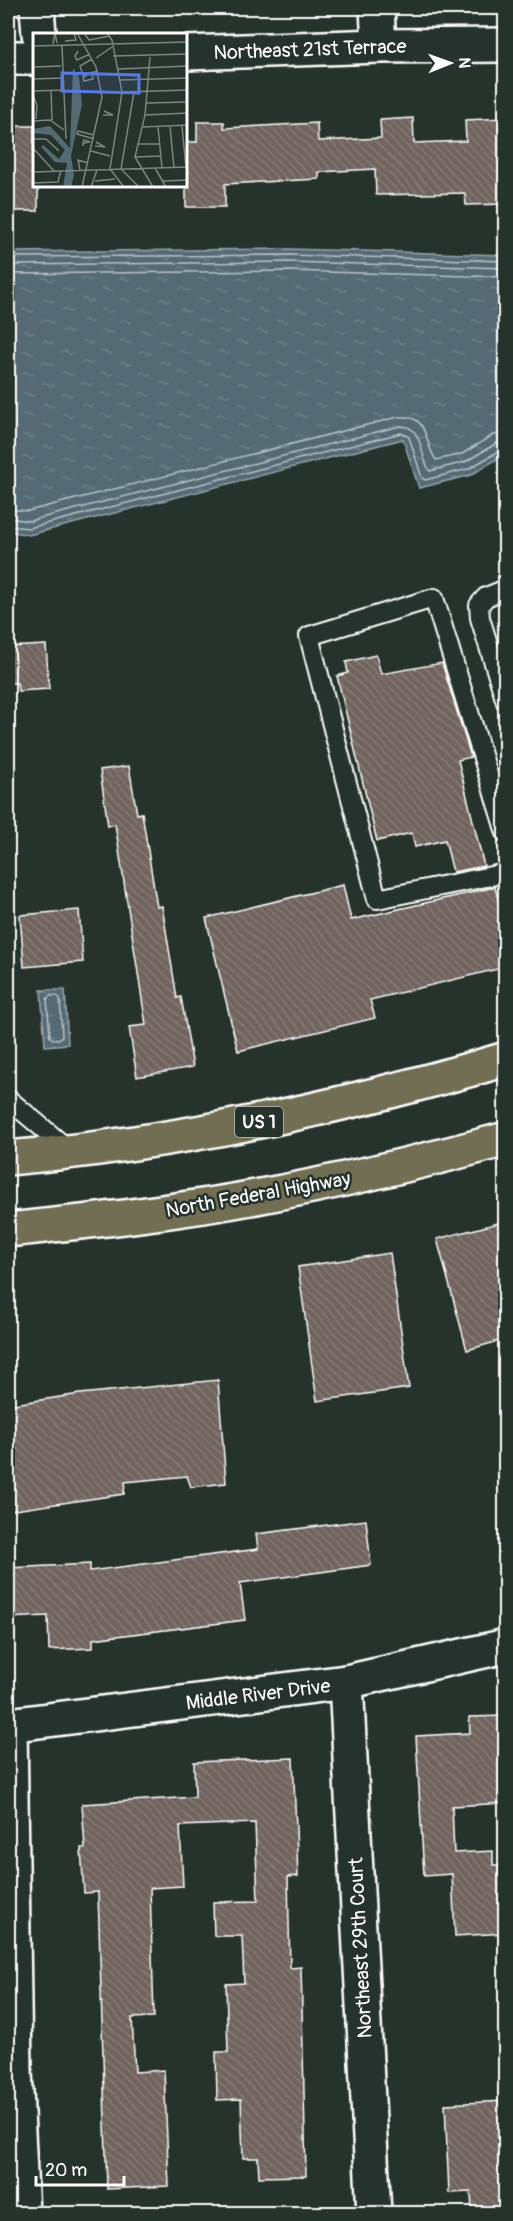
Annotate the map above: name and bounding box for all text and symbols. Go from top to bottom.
inset map [33,33,188,188]
north arrow [420,33,480,93]
street label: Northeast 21st Terrace [213,34,407,65]
text: N [454,57,474,69]
road number: US 1 [235,1107,283,1137]
street label: North Federal Highway [164,1166,353,1223]
street label: Middle River Drive [184,1673,332,1716]
street label: Northeast 29th Court [343,1856,378,2039]
scale bar [36,2149,124,2187]
text: 20 m [45,2159,87,2182]

